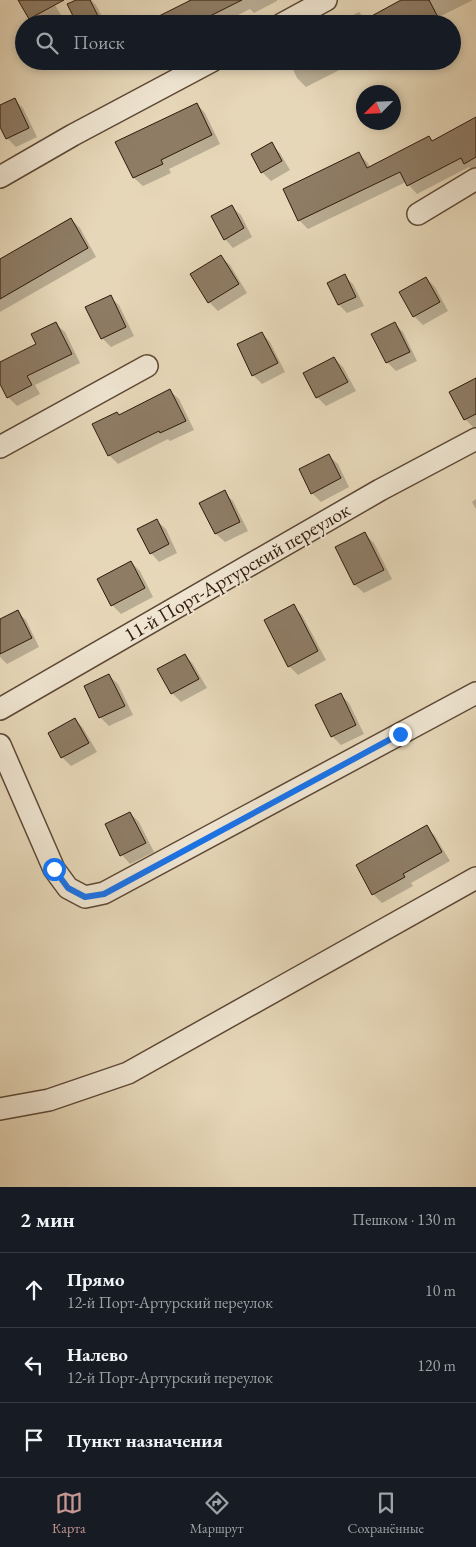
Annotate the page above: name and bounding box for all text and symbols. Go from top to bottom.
search box [15,15,461,70]
icon: search [33,29,61,57]
text: Поиск [73,30,125,55]
north arrow [356,85,401,130]
street label: 11-й Порт-Артурский переулок [119,496,355,648]
route end [389,723,412,746]
route start [43,858,66,881]
text: 2 мин [20,1206,75,1233]
text: Пешком · 130 m [352,1209,456,1230]
text: Прямо [67,1267,125,1292]
icon: ahead [20,1276,48,1304]
text: 10 m [425,1280,456,1301]
text: 12-й Порт-Артурский переулок [67,1292,273,1313]
text: Налево [67,1342,128,1367]
icon: left [20,1351,48,1379]
text: 120 m [417,1355,456,1376]
text: 12-й Порт-Артурский переулок [67,1367,273,1388]
icon: arrive [20,1426,48,1454]
text: Пункт назначения [67,1428,223,1453]
tab: Карта [52,1489,86,1537]
tab: Маршрут [190,1489,243,1537]
tab: Сохранённые [348,1489,424,1537]

